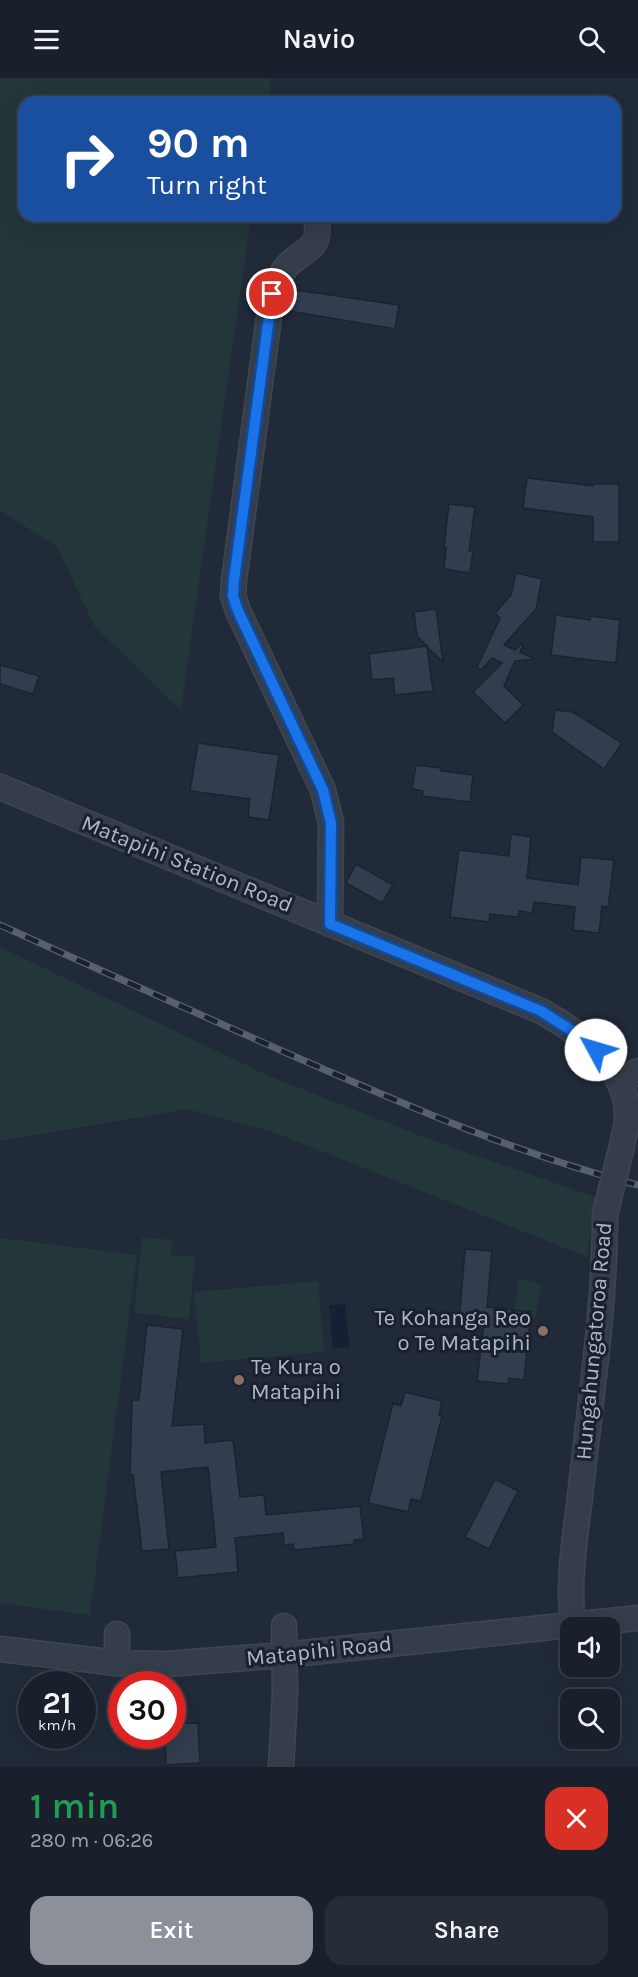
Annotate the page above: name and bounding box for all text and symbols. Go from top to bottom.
icon: menu [30,23,63,56]
text: Navio [283,23,355,55]
icon: search [575,23,608,56]
text: 90 m [147,118,250,168]
icon: right [48,120,126,198]
text: Turn right [147,169,267,201]
pin [246,268,297,319]
icon: arrive [255,277,288,310]
street label: Matapihi Station Road [78,810,296,918]
position arrow [564,1018,628,1082]
street label: Hungahungatoroa Road [571,1221,617,1461]
place label: Te Kohanga Reo o Te Matapihi [375,1305,531,1356]
marker: Te Kohanga Reo o Te Matapihi [536,1324,550,1338]
place label: Te Kura o Matapihi [251,1354,341,1405]
marker: Te Kura o Matapihi [232,1373,246,1387]
map controls [560,1617,620,1749]
button: sound [560,1617,620,1677]
street label: Matapihi Road [245,1630,393,1672]
speed limit sign: 30 [108,1671,186,1749]
text: 21 [43,1685,71,1721]
button: search [560,1689,620,1749]
text: km/h [38,1716,76,1734]
text: 1 min [30,1785,119,1827]
button: close [545,1787,608,1850]
text: 280 m · 06:26 [30,1829,153,1852]
button: Exit [30,1896,313,1965]
button: Share [325,1896,608,1965]

